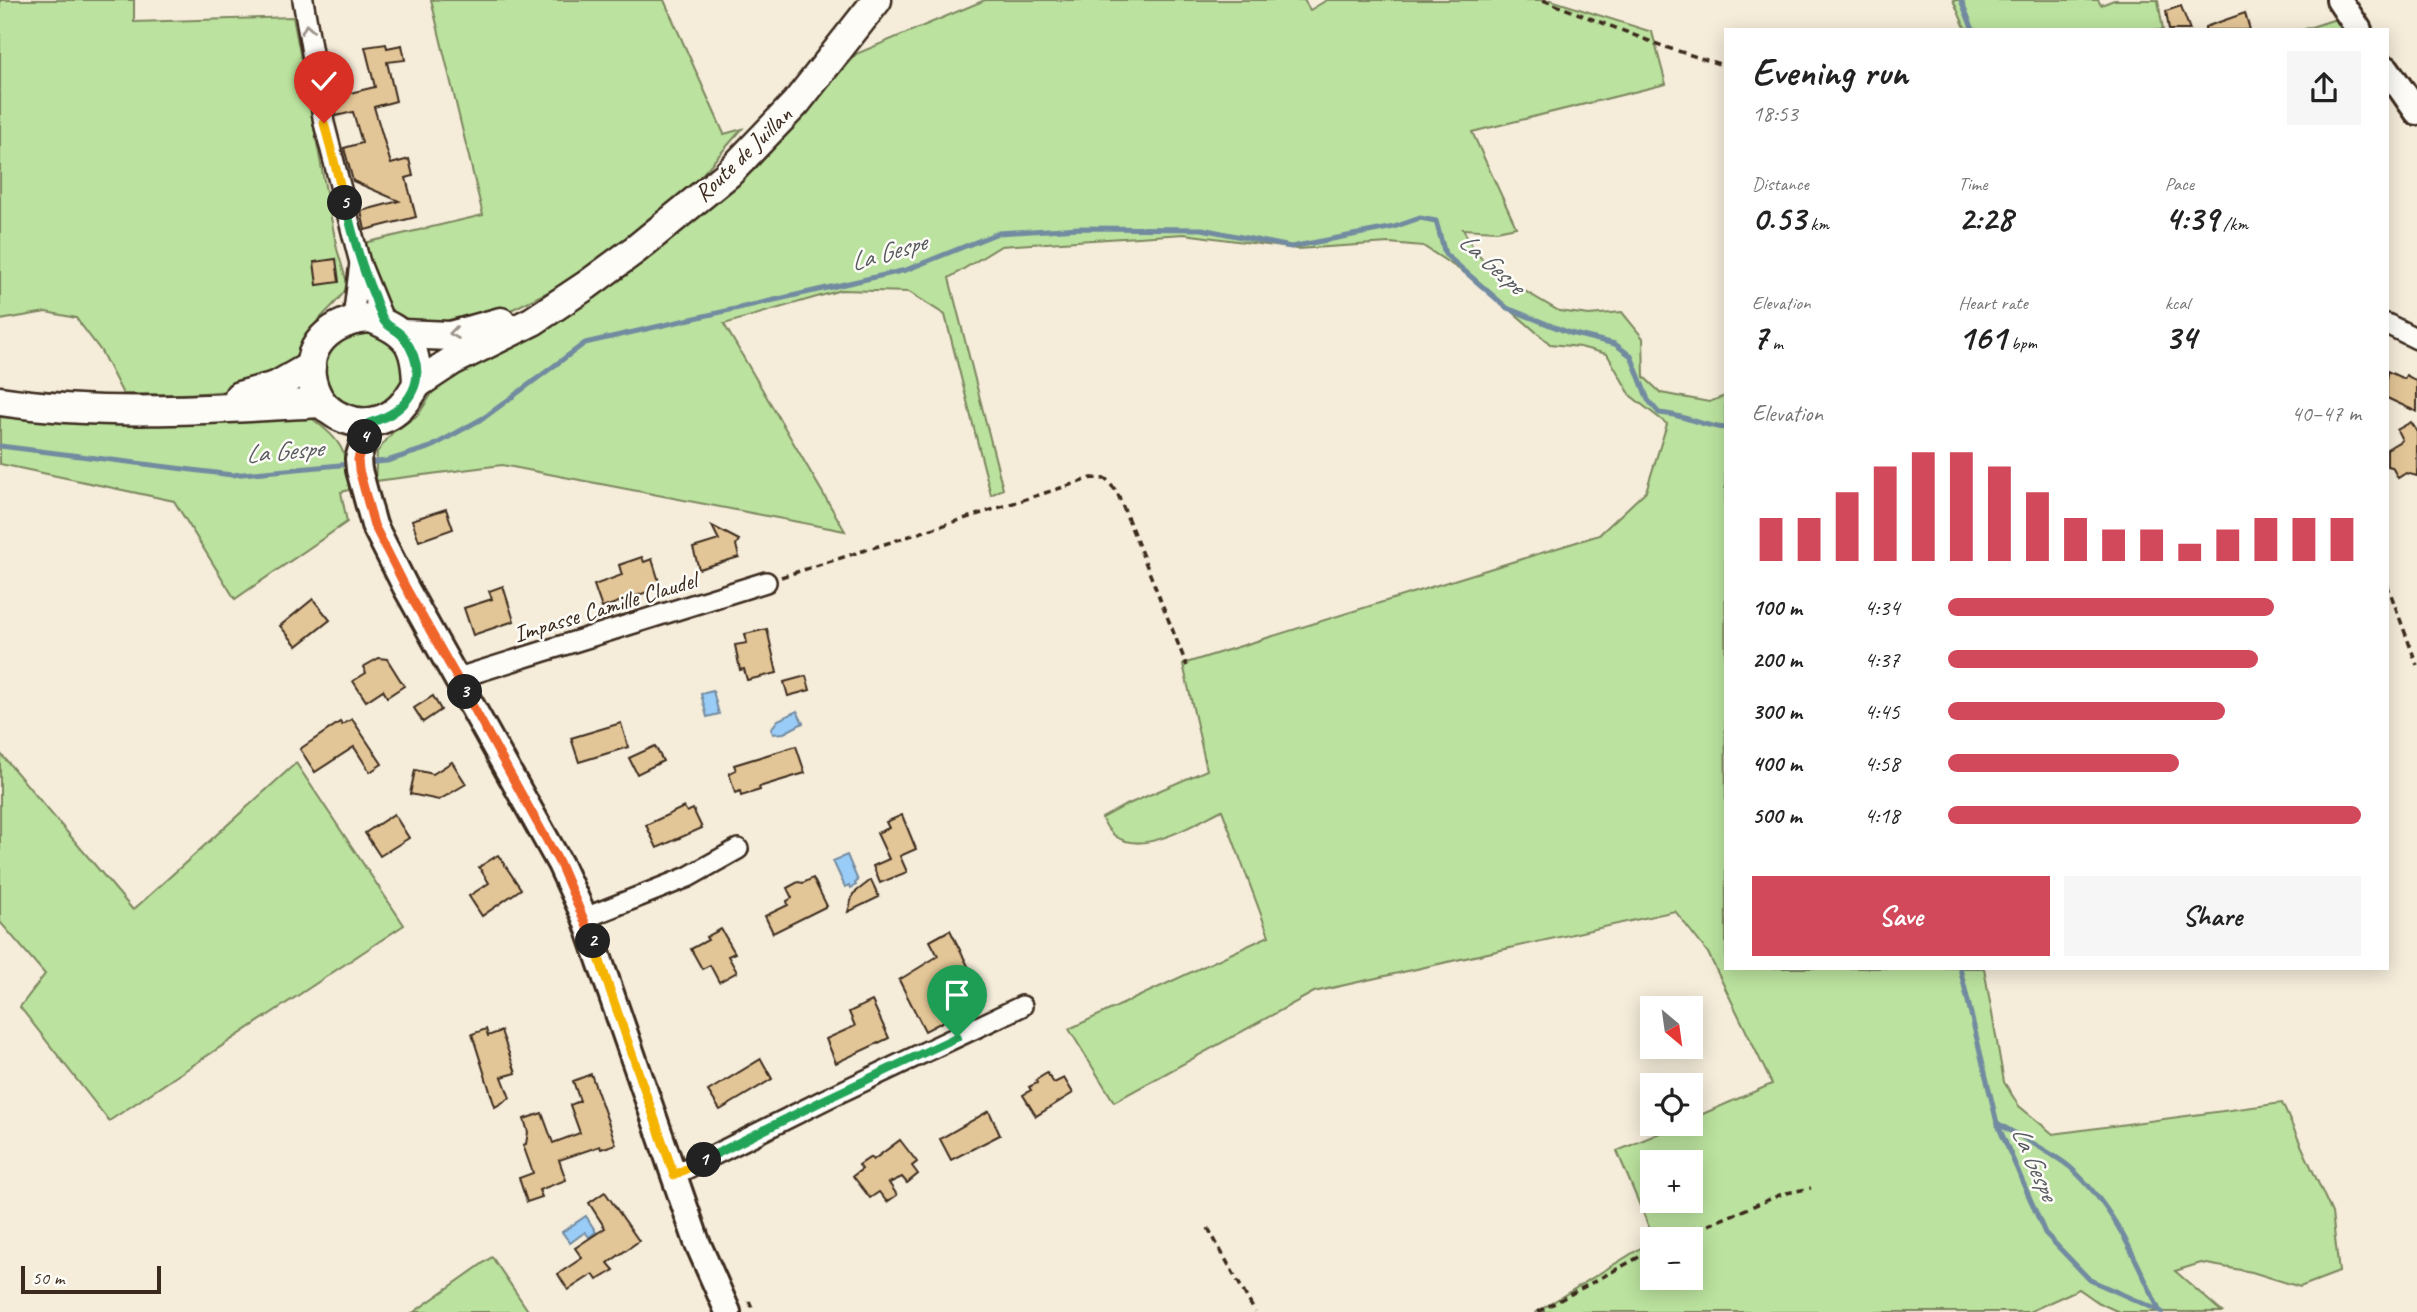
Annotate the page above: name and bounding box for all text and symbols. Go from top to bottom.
one-way arrow [300,23,315,35]
text: Evening run [1752,49,1908,96]
pin [294,51,354,123]
button: share [2287,51,2361,125]
icon: check [305,62,343,100]
text: 18:53 [1752,99,1798,128]
street label: Route de Juillan [688,100,798,208]
text: Distance [1752,172,1809,196]
text: Time [1958,172,1987,196]
text: Pace [2165,172,2194,196]
pin: 5 [328,186,362,220]
text: 5 [340,190,349,214]
text: 0.53 [1752,196,1806,241]
text: 2:28 [1958,196,2013,241]
text: 4:39 [2165,196,2218,241]
text: km [1806,212,1829,236]
text: /km [2218,212,2248,236]
water label: La Gespe [846,225,933,279]
water label: La Gespe [1452,225,1534,303]
text: Elevation [1752,291,1810,315]
text: Heart rate [1958,291,2028,315]
text: kcal [2165,291,2190,315]
text: 7 [1752,315,1768,360]
text: 161 [1958,315,2006,360]
text: 34 [2165,315,2196,360]
one-way arrow [448,326,460,341]
text: m [1768,331,1783,355]
text: bpm [2006,331,2037,355]
text: Elevation [1752,399,1823,428]
text: 40–47 m [2291,399,2361,428]
pin: 4 [348,420,382,454]
text: 4 [360,424,369,448]
water label: La Gespe [244,431,327,471]
street label: Impasse Camille Claudel [510,564,704,649]
text: 100 m [1752,593,1802,622]
text: 4:34 [1864,593,1900,622]
text: 200 m [1752,645,1802,674]
text: 4:37 [1864,645,1900,674]
pin: 3 [448,674,482,710]
text: 3 [460,679,469,703]
text: 300 m [1752,697,1802,726]
text: 4:45 [1864,697,1900,726]
text: 400 m [1752,749,1802,778]
text: 4:58 [1864,749,1900,778]
text: 500 m [1752,801,1801,830]
text: 4:18 [1864,801,1900,830]
button: Save [1752,876,2050,956]
button: Share [2064,876,2361,956]
pin: 2 [576,923,610,958]
text: 2 [588,928,597,952]
pin [927,965,987,1037]
icon: arrive [938,976,976,1014]
north arrow [1640,996,1703,1059]
map controls [1640,996,1703,1290]
button: locate [1640,1073,1703,1136]
water label: La Gespe [2004,1121,2067,1208]
pin: 1 [686,1142,722,1178]
text: 1 [699,1147,708,1171]
button: + [1640,1150,1703,1213]
button: − [1640,1227,1703,1290]
scale bar [21,1263,161,1295]
text: 50 m [32,1266,64,1290]

